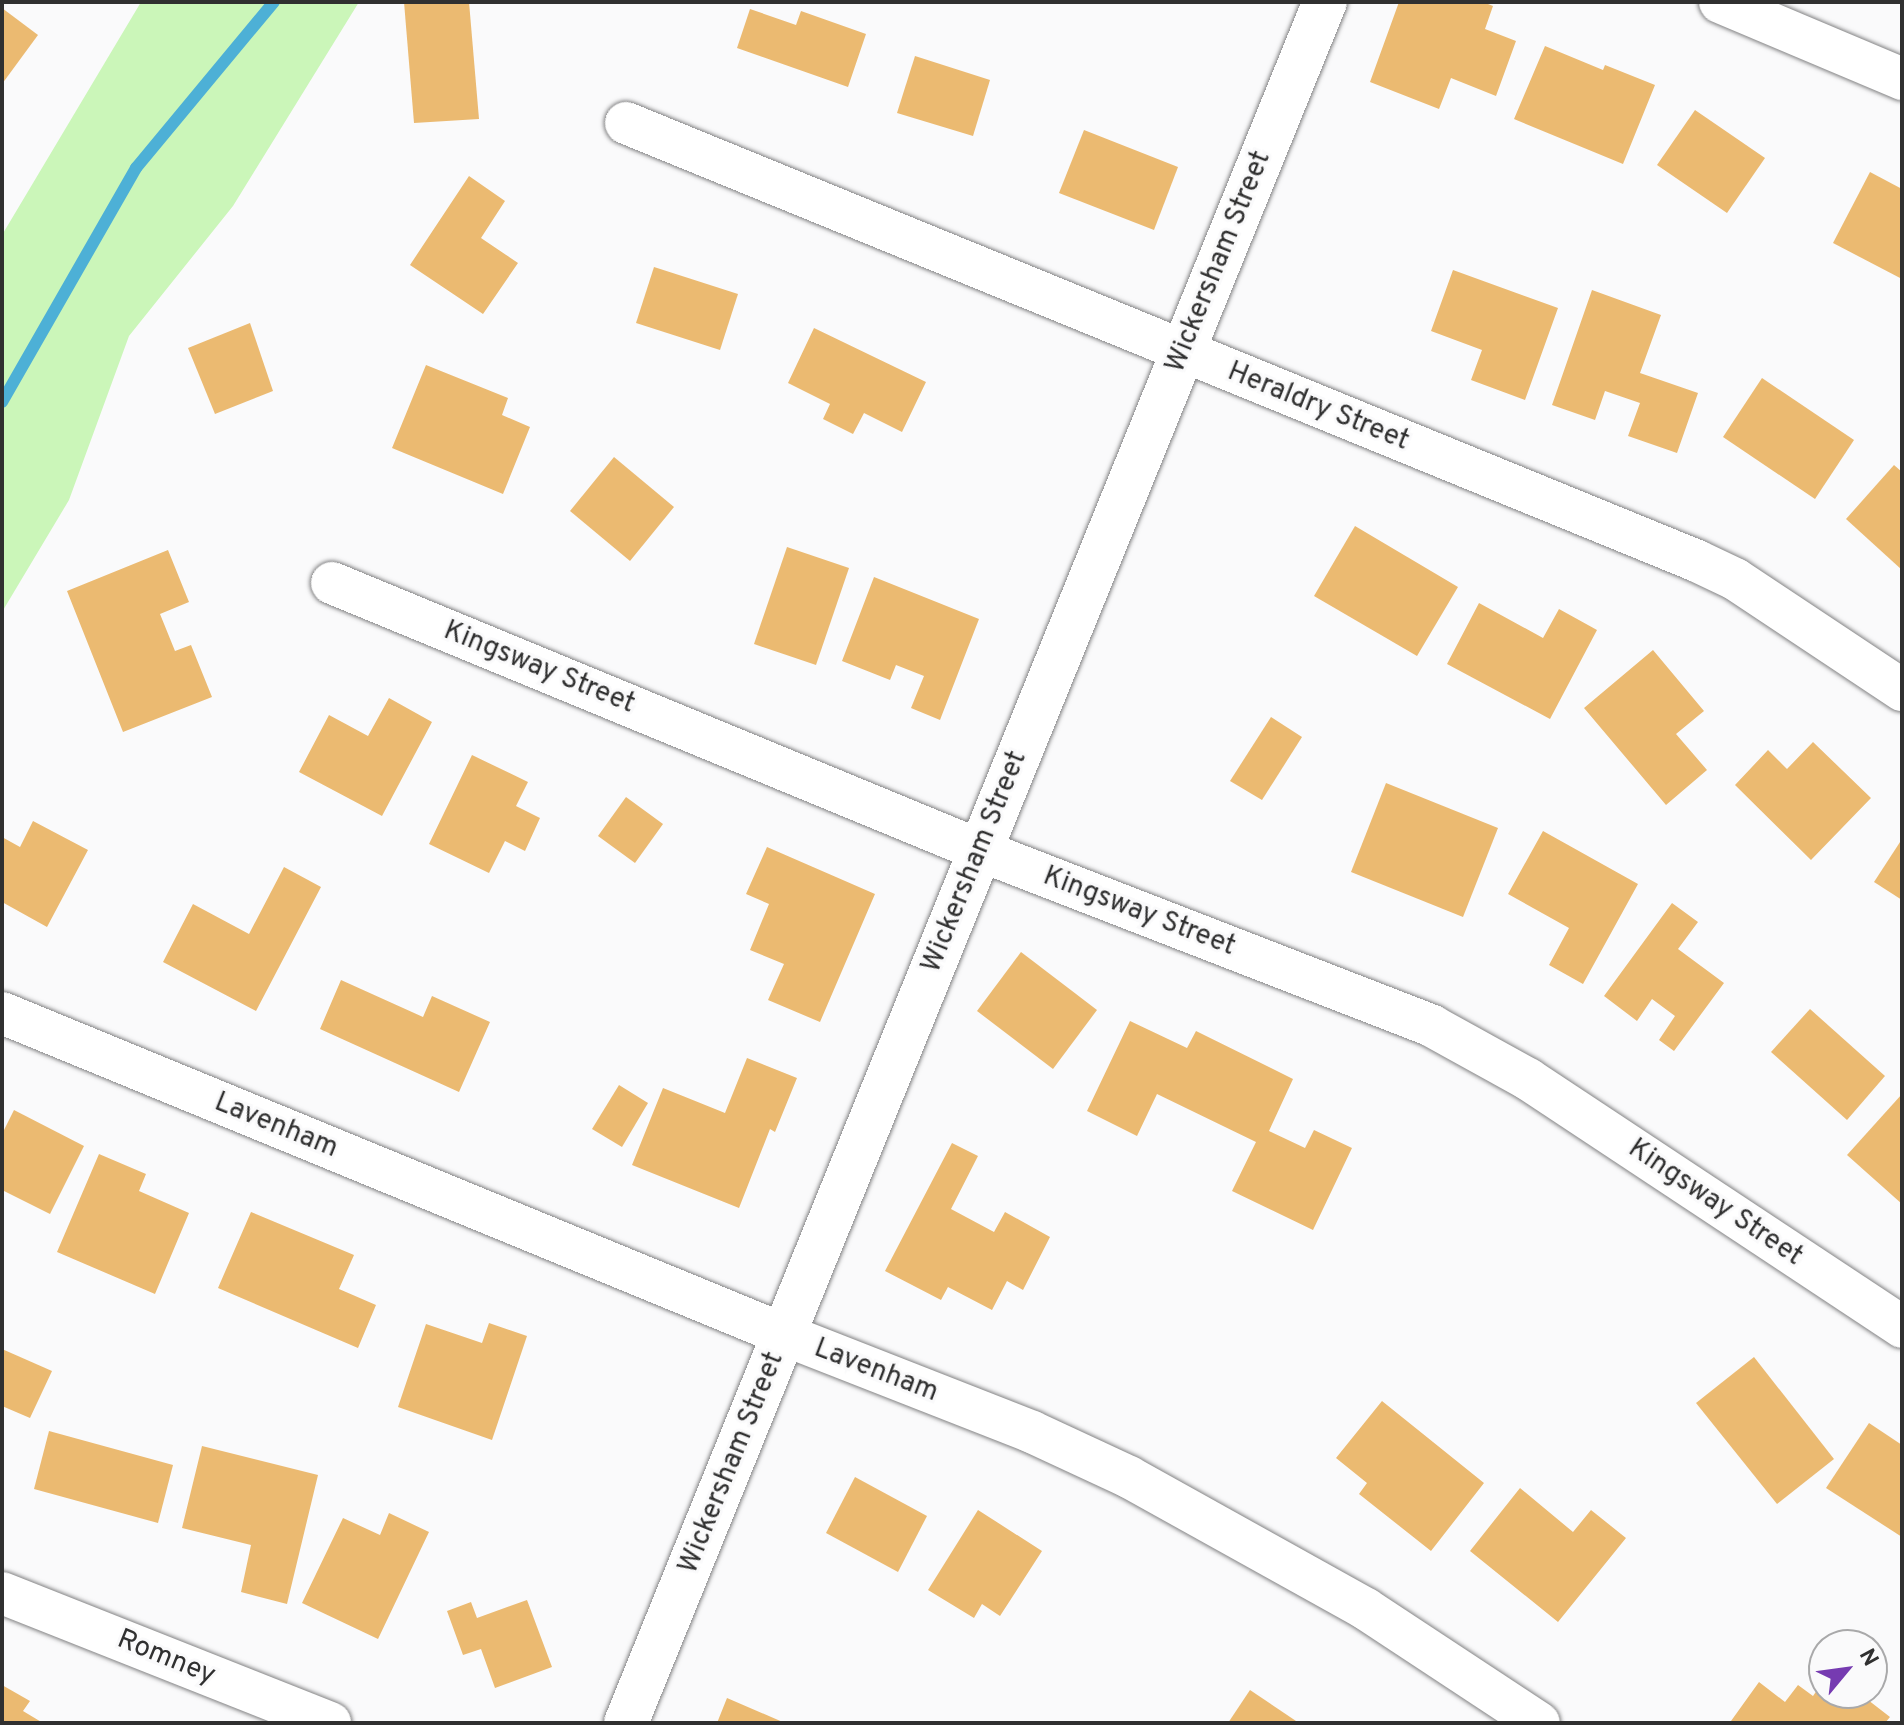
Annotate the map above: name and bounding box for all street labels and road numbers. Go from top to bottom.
street label: Wickersham Street [1159,146,1279,378]
street label: Heraldry Street [1222,355,1414,459]
street label: Kingsway Street [438,614,640,722]
street label: Wickersham Street [915,746,1035,978]
street label: Kingsway Street [1038,860,1240,964]
street label: Lavenham [209,1086,343,1166]
street label: Kingsway Street [1621,1132,1809,1274]
street label: Lavenham [809,1332,943,1410]
street label: Wickersham Street [672,1347,792,1579]
street label: Romney [112,1623,220,1693]

